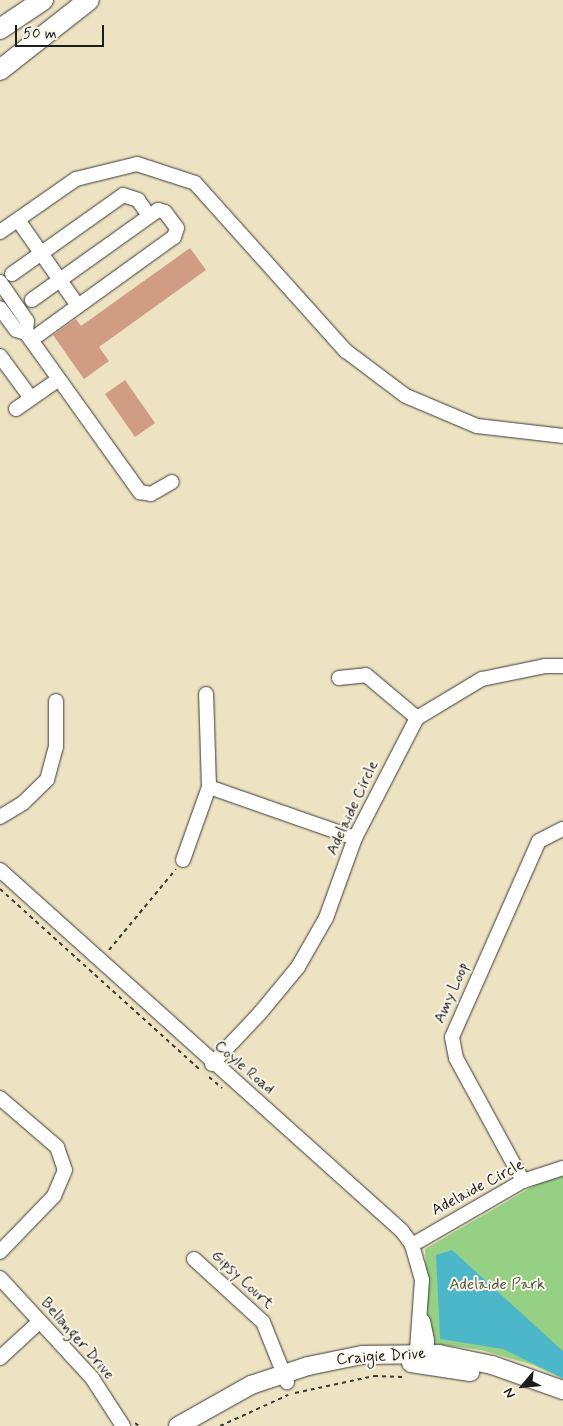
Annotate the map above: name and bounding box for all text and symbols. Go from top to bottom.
scale bar [18,15,106,47]
text: 50 m [23,24,57,44]
street label: Adelaide Circle [323,758,383,858]
street label: Amy Loop [430,959,474,1027]
street label: Coyle Road [210,1037,278,1099]
street label: Adelaide Circle [429,1156,527,1220]
street label: Gipsy Court [207,1246,277,1314]
park label: Adelaide Park [450,1275,544,1295]
street label: Bellanger Drive [36,1294,118,1384]
street label: Craigie Drive [336,1344,426,1370]
north arrow [498,1361,548,1411]
text: N [500,1385,520,1401]

